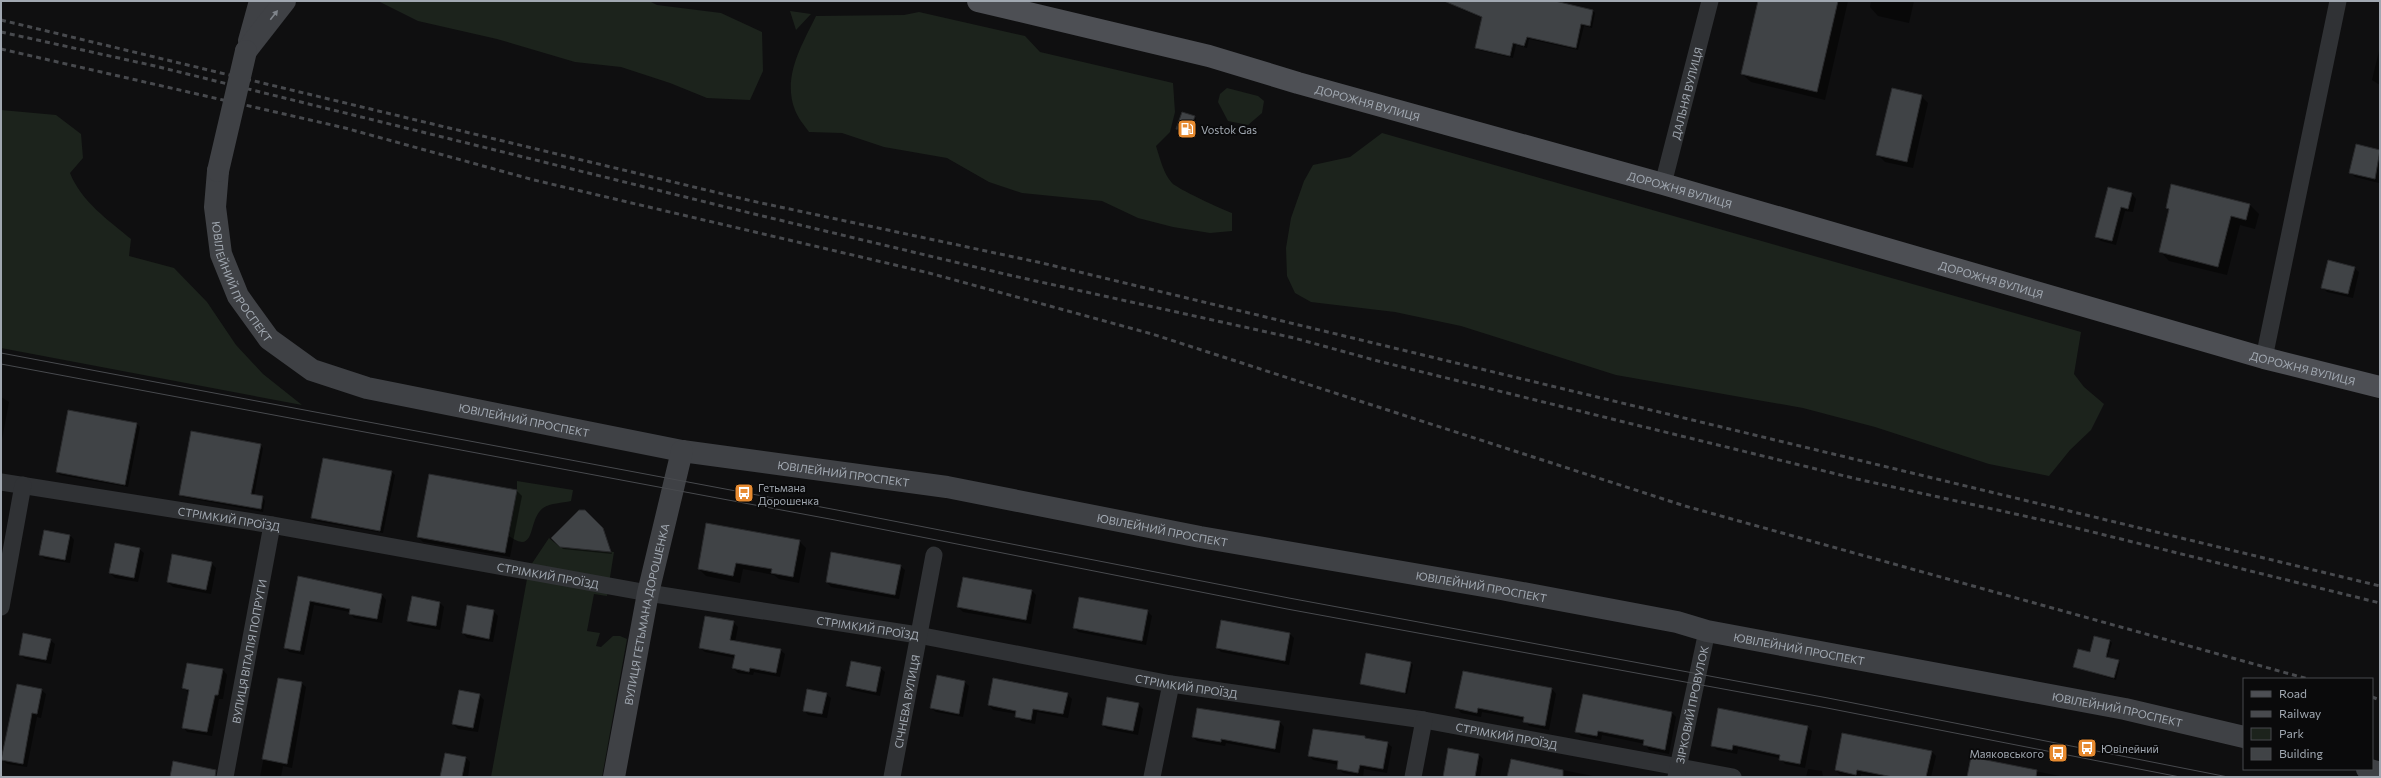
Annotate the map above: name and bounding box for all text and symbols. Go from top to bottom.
one-way arrow [270,10,278,21]
street label: ДАЛЬНЯ ВУЛИЦЯ [1668,45,1704,141]
street label: ДОРОЖНЯ ВУЛИЦЯ [1314,82,1422,123]
fuel station icon: Vostok Gas [1176,118,1198,140]
place label: Vostok Gas [1201,123,1257,136]
street label: ДОРОЖНЯ ВУЛИЦЯ [1626,168,1734,210]
street label: ЮВІЛЕЙНИЙ ПРОСПЕКТ [210,220,275,344]
street label: ДОРОЖНЯ ВУЛИЦЯ [1938,258,2045,300]
street label: ДОРОЖНЯ ВУЛИЦЯ [2249,348,2357,387]
street label: ЮВІЛЕЙНИЙ ПРОСПЕКТ [458,400,591,439]
street label: ЮВІЛЕЙНИЙ ПРОСПЕКТ [777,458,910,488]
place label: Гетьмана Дорошенка [758,481,819,507]
bus stop icon: Гетьмана Дорошенка [733,482,755,504]
street label: СТРІМКИЙ ПРОЇЗД [177,504,282,533]
street label: ЮВІЛЕЙНИЙ ПРОСПЕКТ [1096,510,1229,548]
street label: ВУЛИЦЯ ГЕТЬМАНА ДОРОШЕНКА [621,521,671,706]
street label: СТРІМКИЙ ПРОЇЗД [496,559,601,591]
street label: ЮВІЛЕЙНИЙ ПРОСПЕКТ [1415,568,1548,604]
street label: ВУЛИЦЯ ВІТАЛІЯ ПОПРУГИ [229,578,268,724]
street label: СТРІМКИЙ ПРОЇЗД [816,613,920,642]
street label: ЮВІЛЕЙНИЙ ПРОСПЕКТ [1733,630,1866,667]
street label: ЗІРКОВИЙ ПРОВУЛОК [1673,644,1710,765]
street label: СІЧНЕВА ВУЛИЦЯ [891,653,922,749]
street label: СТРІМКИЙ ПРОЇЗД [1134,671,1239,700]
legend [2243,678,2373,770]
text: Road [2279,686,2307,700]
street label: ЮВІЛЕЙНИЙ ПРОСПЕКТ [2051,689,2184,729]
text: Railway [2279,706,2321,720]
street label: СТРІМКИЙ ПРОЇЗД [1455,719,1559,751]
text: Park [2279,726,2305,740]
bus stop icon: Ювілейний [2076,737,2098,759]
bus stop icon: Маяковського [2047,742,2069,764]
place label: Ювілейний [2101,742,2159,755]
text: Building [2279,746,2323,760]
place label: Маяковського [1969,747,2044,760]

